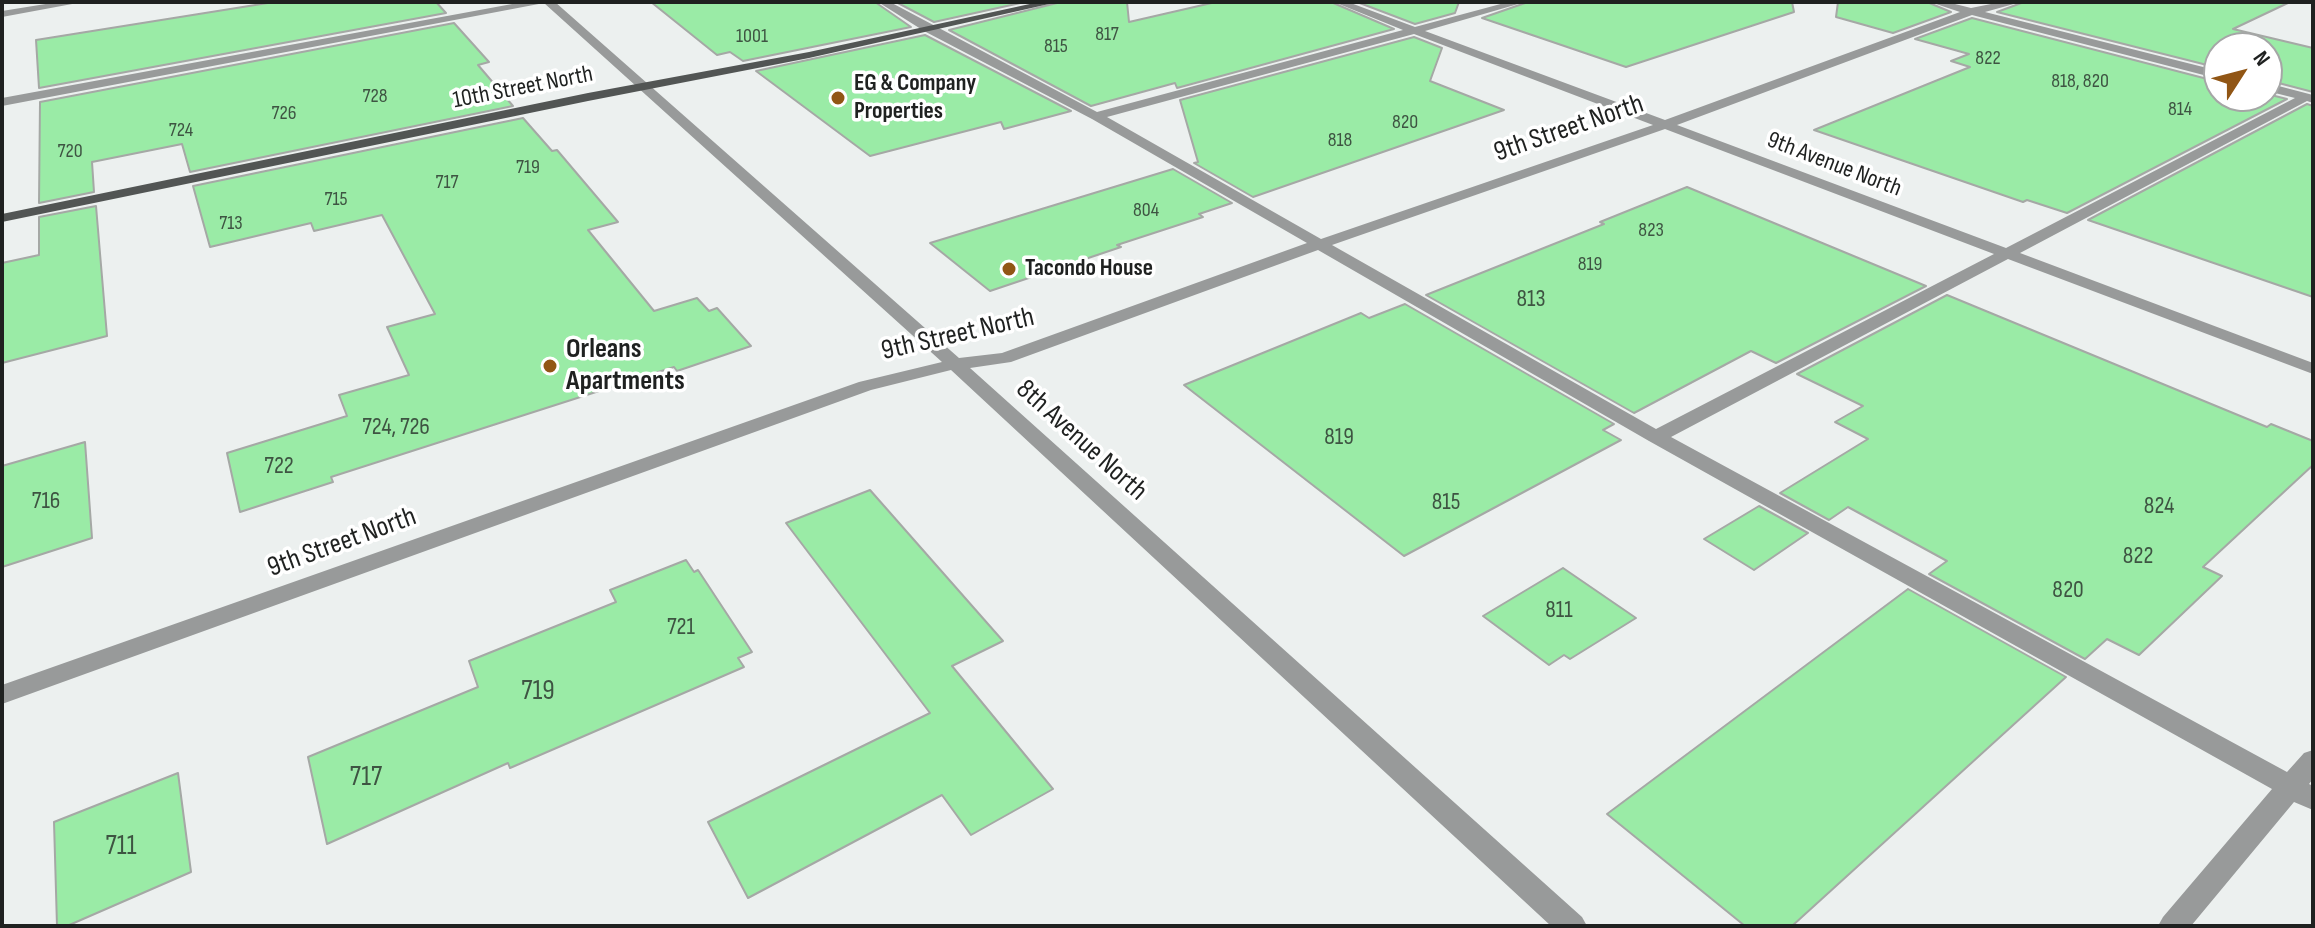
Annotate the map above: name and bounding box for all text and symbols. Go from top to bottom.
house number: 817 [1095,23,1119,47]
house number: 1001 [736,25,768,49]
north arrow [2203,32,2283,112]
house number: 815 [1044,35,1068,59]
text: N [2247,46,2276,71]
house number: 822 [1975,47,2001,71]
street label: 10th Street North [451,60,595,116]
place label: EG & Company Properties [854,70,976,126]
house number: 818, 820 [2051,70,2109,94]
house number: 728 [363,85,387,109]
street label: 9th Street North [1490,88,1648,170]
marker: EG & Company Properties [829,89,847,107]
house number: 814 [2168,98,2192,122]
house number: 726 [272,102,296,126]
house number: 820 [1392,111,1418,135]
house number: 724 [169,119,193,143]
street label: 9th Avenue North [1763,126,1905,204]
house number: 818 [1328,129,1352,153]
house number: 720 [57,140,83,164]
house number: 719 [516,156,540,180]
house number: 717 [435,171,459,195]
house number: 715 [324,188,348,212]
house number: 804 [1133,199,1159,223]
house number: 713 [219,212,243,236]
house number: 823 [1638,219,1664,243]
house number: 819 [1578,253,1602,277]
place label: Tacondo House [1025,255,1153,283]
marker: Tacondo House [1000,260,1018,278]
house number: 813 [1517,286,1545,314]
street label: 9th Street North [878,301,1038,369]
place label: Orleans Apartments [566,333,685,399]
marker: Orleans Apartments [541,357,559,375]
street label: 8th Avenue North [1008,373,1154,509]
house number: 724, 726 [362,414,430,442]
house number: 819 [1324,424,1354,452]
house number: 722 [264,453,294,481]
house number: 716 [32,488,60,516]
house number: 815 [1432,489,1460,517]
house number: 824 [2144,493,2174,521]
street label: 9th Street North [263,501,421,585]
house number: 822 [2123,543,2153,571]
house number: 820 [2052,577,2084,605]
house number: 811 [1545,597,1573,625]
house number: 721 [667,614,695,642]
house number: 719 [521,675,555,709]
house number: 717 [350,761,382,795]
house number: 711 [106,830,136,864]

